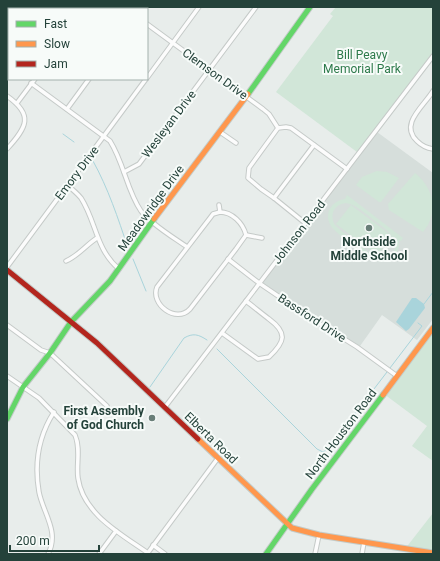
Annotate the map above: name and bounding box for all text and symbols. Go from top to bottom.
legend [8,8,148,80]
text: Fast [44,17,67,31]
text: Slow [44,37,70,51]
street label: Clemson Drive [180,46,250,102]
park label: Bill Peavy Memorial Park [323,48,402,76]
text: Jam [44,57,68,71]
street label: Wesleyan Drive [139,87,199,161]
street label: Emory Drive [52,143,102,203]
street label: Meadowridge Drive [115,162,187,254]
street label: Johnson Road [270,197,328,267]
marker: Northside Middle School [364,223,374,233]
place label: Northside Middle School [331,235,407,263]
street label: Bassford Drive [275,291,349,345]
street label: North Houston Road [303,386,379,482]
place label: First Assembly of God Church [63,404,145,432]
street label: Elberta Road [182,409,240,467]
marker: First Assembly of God Church [147,413,157,423]
scale bar [10,527,99,553]
text: 200 m [16,534,50,548]

